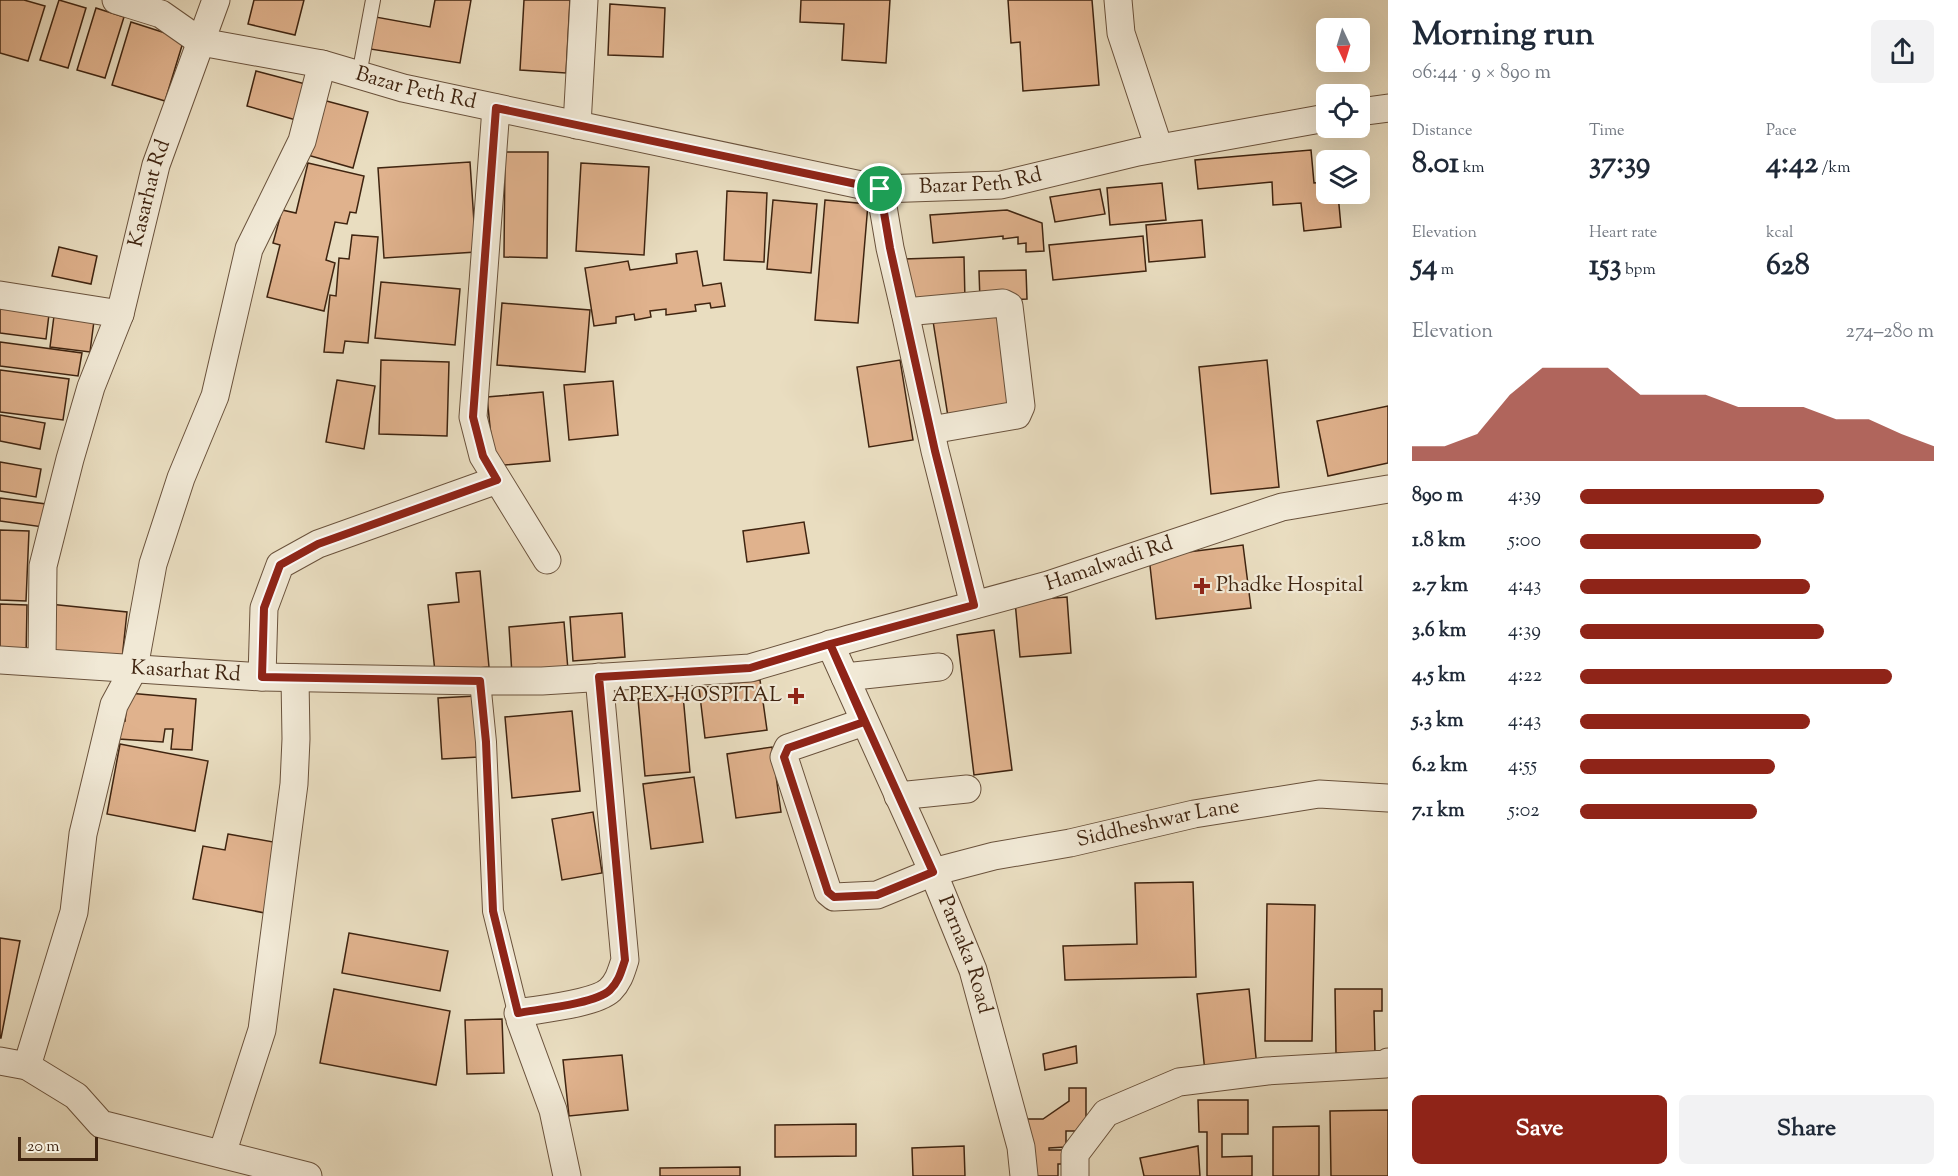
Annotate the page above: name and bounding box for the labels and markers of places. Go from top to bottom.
pin [854,163,905,214]
place label: Phadke Hospital [1216,571,1364,601]
marker: Phadke Hospital [1193,577,1211,595]
place label: APEX HOSPITAL [612,681,782,711]
marker: APEX HOSPITAL [787,687,805,705]

